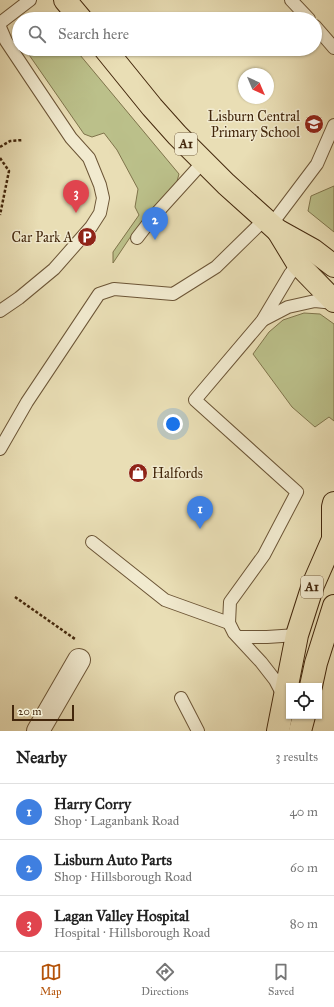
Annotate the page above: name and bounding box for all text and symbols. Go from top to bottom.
search box [12,12,322,56]
icon: search [26,23,48,45]
text: Search here [58,25,129,43]
north arrow [238,68,274,104]
place label: Lisburn Central Primary School [208,108,300,141]
school or university icon: Lisburn Central Primary School [303,113,325,135]
road number: A1 [175,133,197,155]
pin: 3 [63,180,89,213]
pin: 2 [142,207,168,240]
parking icon: Car Park A [76,226,98,248]
place label: Car Park A [12,229,74,246]
your location [163,414,183,434]
shop icon: Halfords [127,462,149,484]
place label: Halfords [152,465,203,482]
pin: 1 [187,496,213,529]
road number: A1 [301,576,323,598]
map controls [286,683,322,719]
button: locate [286,683,322,719]
scale bar [12,703,74,722]
text: 20 m [18,705,41,718]
text: Nearby [16,747,67,768]
text: 3 results [275,749,318,765]
text: Harry Corry [54,795,131,813]
text: 1 [26,804,32,820]
text: 40 m [289,804,318,820]
text: Shop · Laganbank Road [54,813,179,829]
text: Lisburn Auto Parts [54,851,172,869]
text: 2 [26,860,32,876]
text: 60 m [290,860,318,876]
text: Shop · Hillsborough Road [54,869,192,885]
text: Lagan Valley Hospital [54,907,189,925]
text: 3 [26,916,32,932]
text: 80 m [290,916,318,932]
text: Hospital · Hillsborough Road [54,925,210,941]
tab: Map [40,961,62,998]
tab: Directions [141,961,189,998]
tab: Saved [268,961,294,998]

